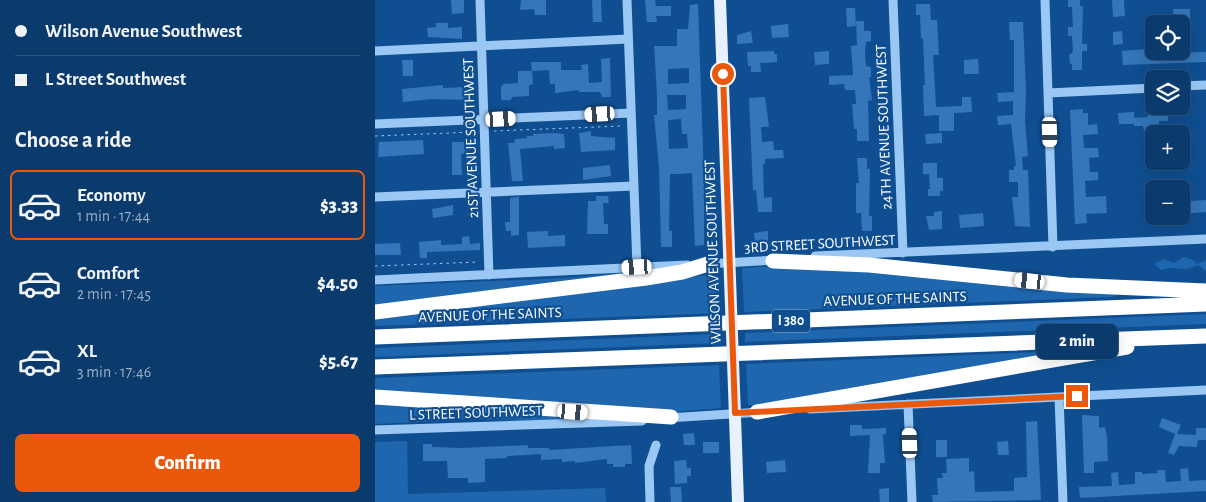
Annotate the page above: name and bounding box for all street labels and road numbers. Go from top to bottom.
street label: 24TH AVENUE SOUTHWEST [874,43,894,210]
street label: 21ST AVENUE SOUTHWEST [461,57,481,218]
street label: WILSON AVENUE SOUTHWEST [702,159,724,344]
street label: 3RD STREET SOUTHWEST [744,233,897,255]
street label: AVENUE OF THE SAINTS [823,289,967,309]
street label: AVENUE OF THE SAINTS [418,305,562,325]
road number: I 380 [772,310,810,332]
street label: L STREET SOUTHWEST [409,403,544,423]

